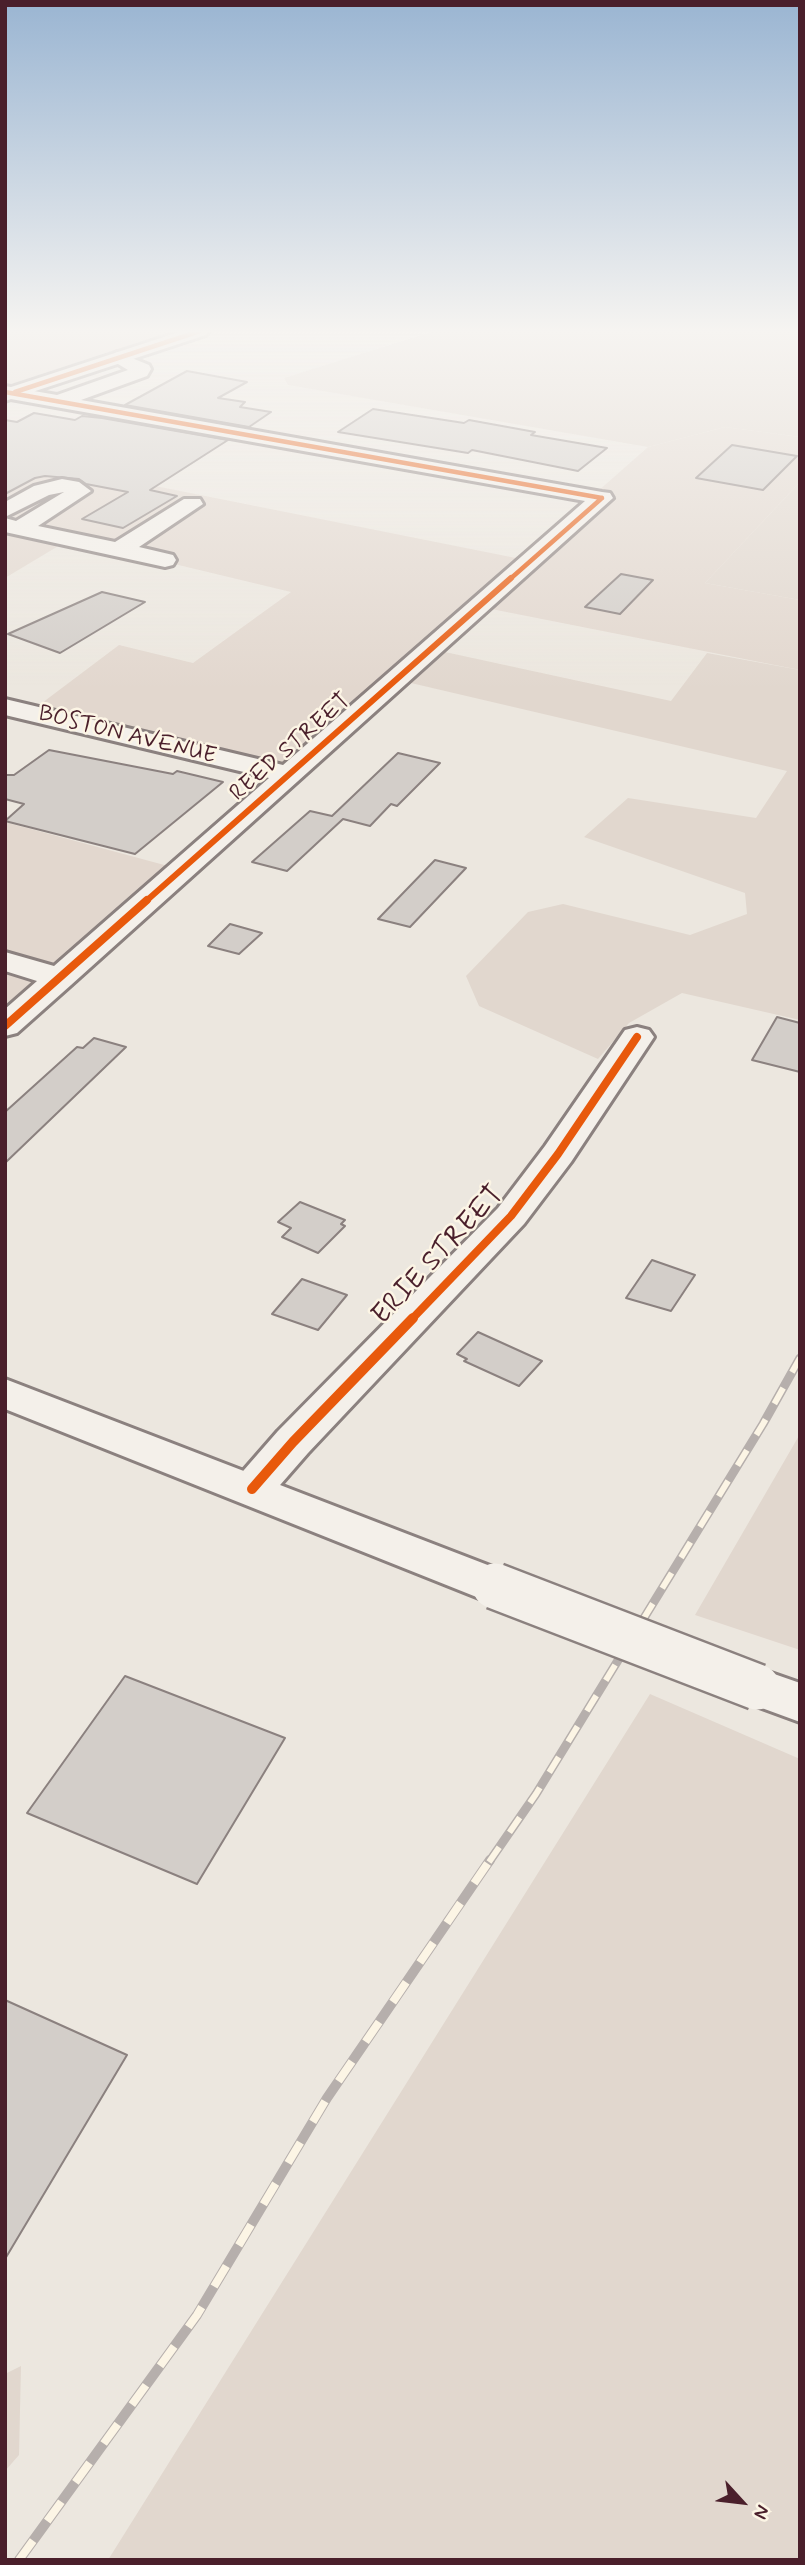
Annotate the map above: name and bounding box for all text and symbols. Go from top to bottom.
street label: REED STREET [225,688,357,808]
street label: BOSTON AVENUE [35,701,219,771]
street label: ERIE STREET [366,1179,512,1333]
north arrow [707,2467,777,2537]
text: N [747,2500,775,2523]

